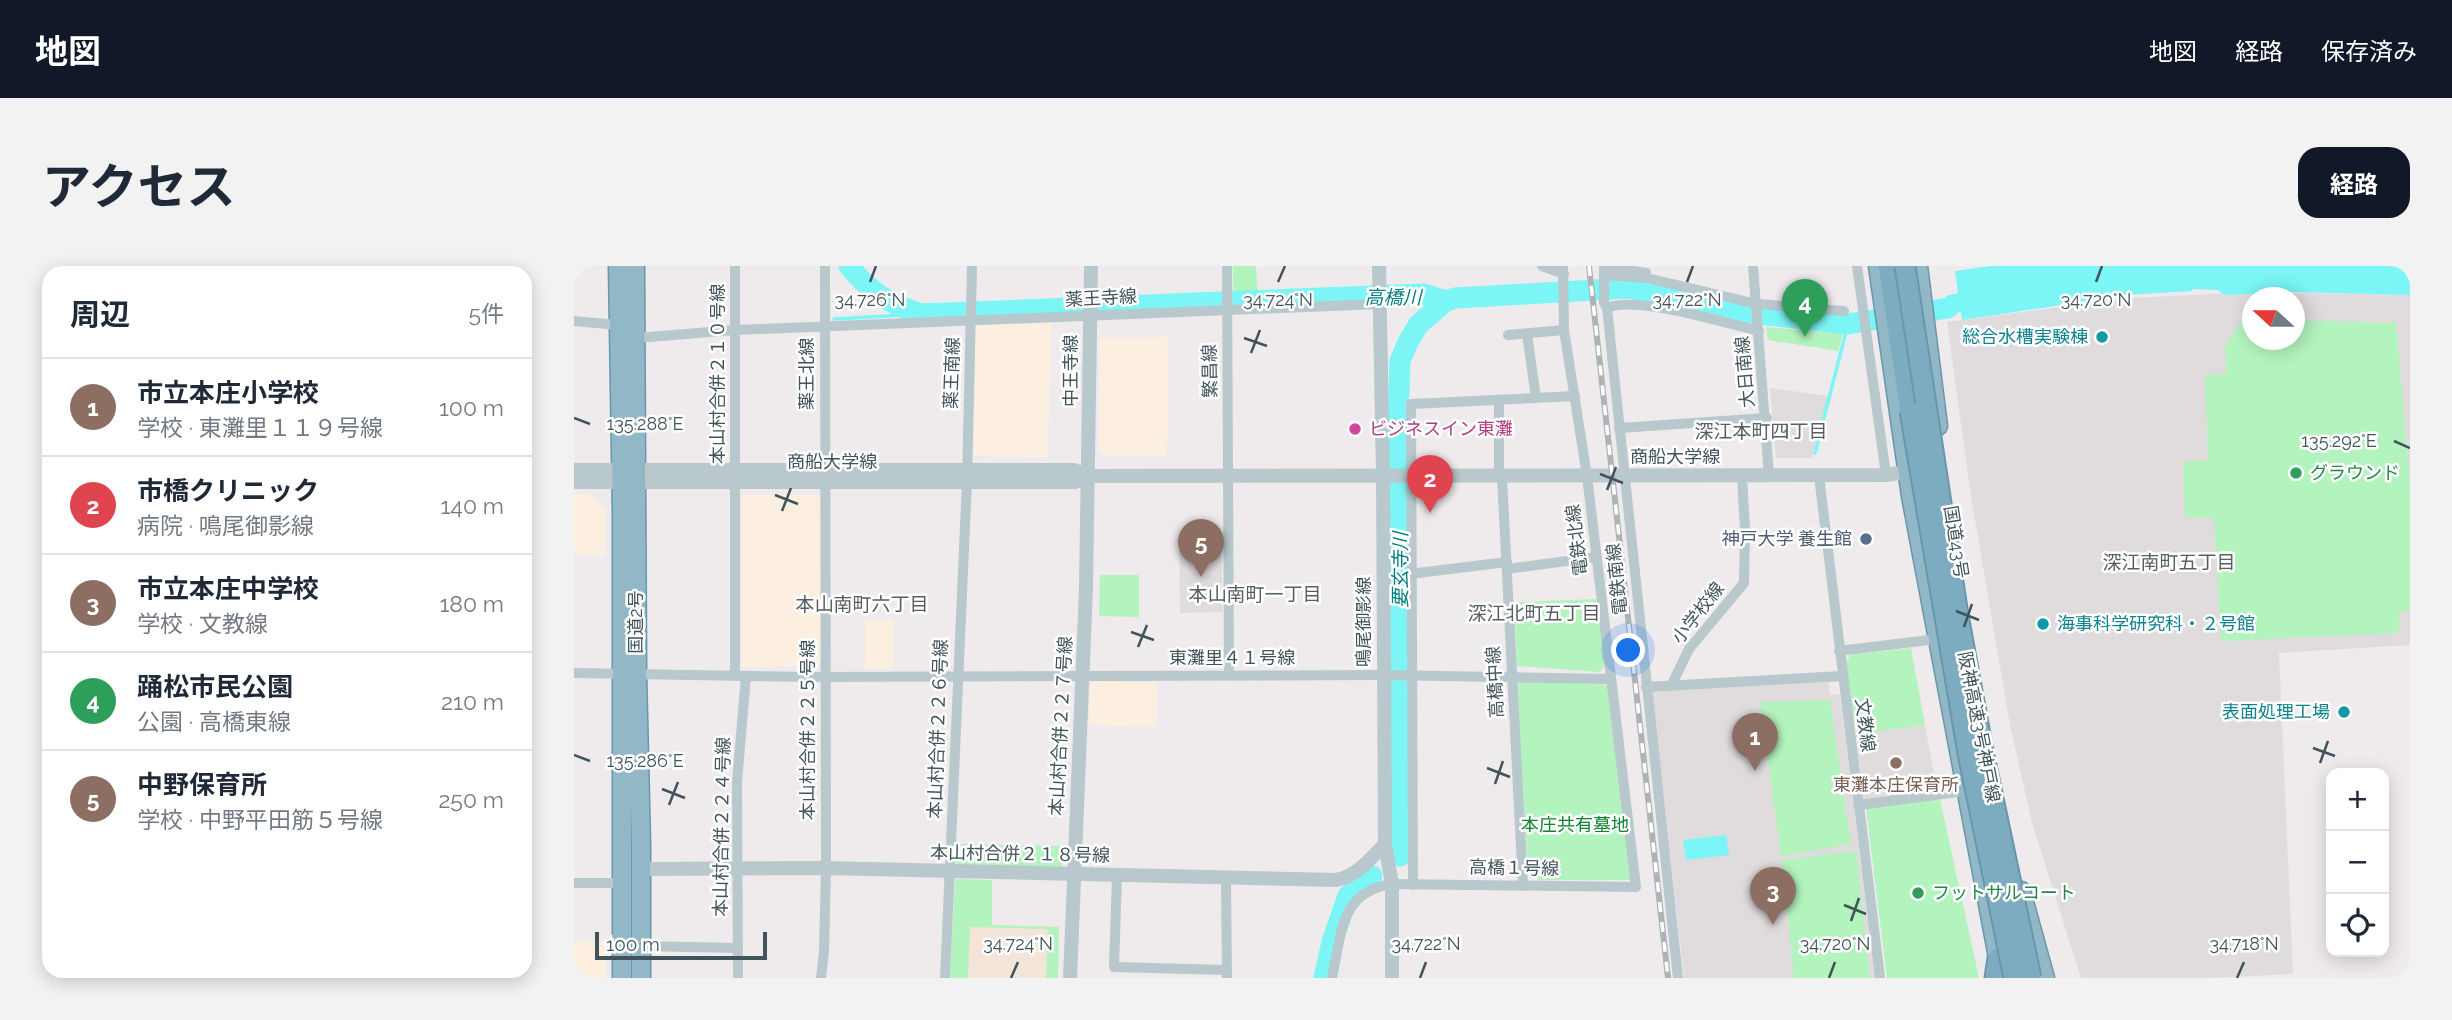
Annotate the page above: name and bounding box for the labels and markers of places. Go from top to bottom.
pin: 4 [1782,279,1828,337]
place label: 総合水槽実験棟 [1962,326,2088,347]
marker: 総合水槽実験棟 [2094,329,2110,345]
place label: ビジネスイン東灘 [1369,418,1513,439]
marker: ビジネスイン東灘 [1347,421,1363,437]
pin: 2 [1407,455,1453,513]
place label: グラウンド [2310,462,2400,483]
marker: グラウンド [2288,465,2304,481]
pin: 5 [1178,519,1224,577]
place label: 神戸大学 養生館 [1721,528,1852,549]
marker: 神戸大学 養生館 [1858,531,1874,547]
place label: 海事科学研究科・２号館 [2057,613,2255,634]
marker: 海事科学研究科・２号館 [2035,616,2051,632]
place label: 表面処理工場 [2222,701,2330,722]
marker: 表面処理工場 [2336,704,2352,720]
pin: 1 [1732,713,1778,771]
marker: 東灘本庄保育所 [1888,755,1904,771]
place label: 東灘本庄保育所 [1833,774,1959,795]
pin: 3 [1750,867,1796,925]
place label: フットサルコート [1932,882,2076,903]
marker: フットサルコート [1910,885,1926,901]

